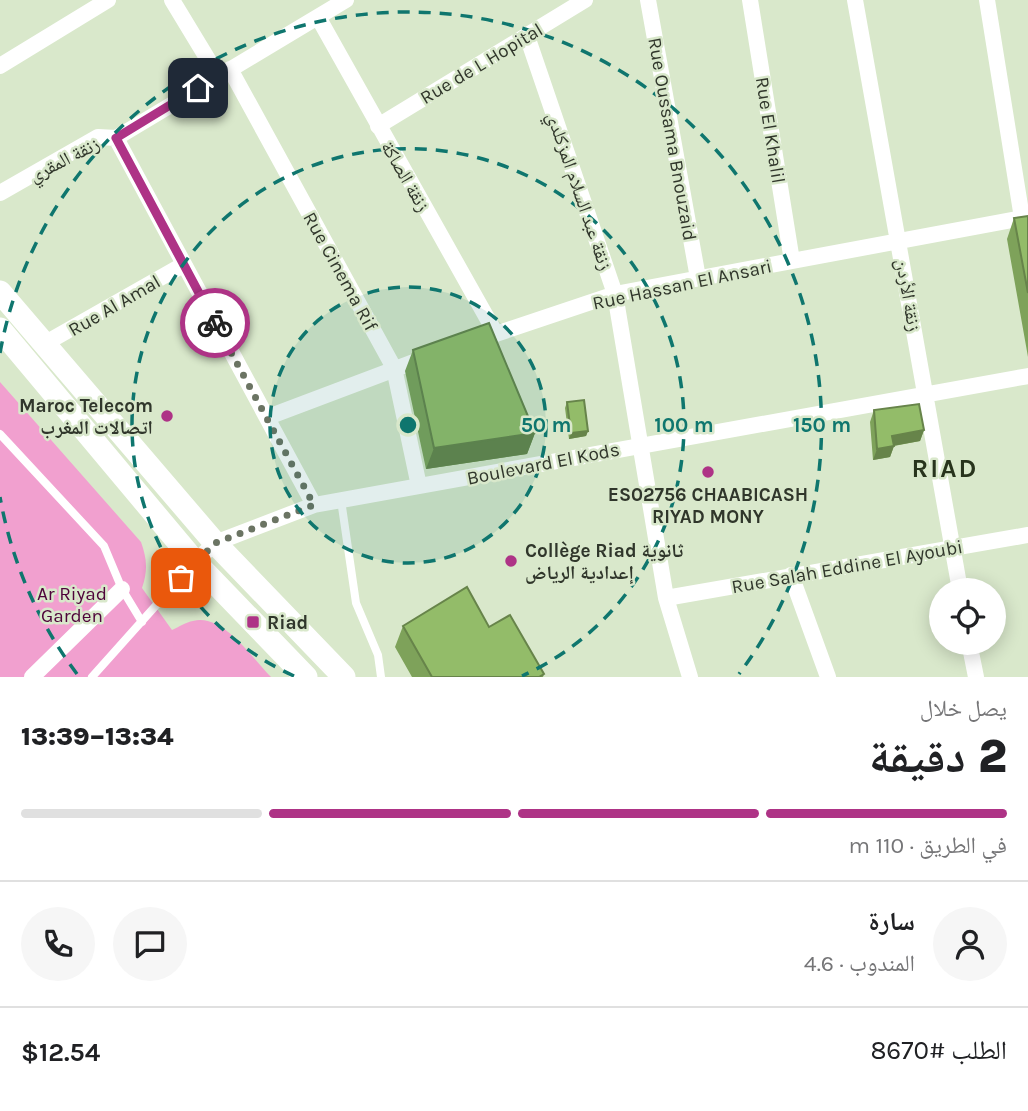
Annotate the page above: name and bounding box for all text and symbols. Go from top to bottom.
street label: Rue de L Hopital [416,19,547,109]
street label: Rue Oussama Bnouzaid [643,36,701,242]
pin [168,58,228,118]
icon: home [179,69,217,107]
street label: Rue El Khalil [751,75,789,185]
street label: زنقة عبد السلام المزكلدي [538,109,616,274]
street label: زنقة المقري [26,133,105,190]
street label: زنقة الصاكة [376,137,434,216]
street label: Rue Cinema Rif [298,208,382,335]
street label: Rue Hassan El Ansari [590,255,774,315]
street label: زنقة الأردن [891,257,925,333]
street label: Rue Al Amal [65,271,164,341]
courier [180,288,250,358]
icon: bike [196,304,234,342]
place label: Maroc Telecom اتصالات المغرب [19,395,153,439]
marker: Maroc Telecom اتصالات المغرب [159,408,175,424]
centre of rings [396,413,420,437]
text: 50 m [521,413,571,437]
text: 100 m [654,413,714,437]
text: 150 m [793,413,851,437]
street label: Boulevard El Kods [465,438,621,490]
district label: RIAD [912,453,978,484]
marker: ES02756 CHAABICASH RIYAD MONY [700,464,716,480]
place label: ES02756 CHAABICASH RIYAD MONY [608,484,808,528]
street label: Rue Salah Eddine El Ayoubi [730,536,964,598]
place label: Collège Riad ثانوية إعدادية الرياض [525,540,684,585]
pin [151,548,211,608]
marker: Collège Riad ثانوية إعدادية الرياض [503,553,519,569]
icon: bag [162,559,200,597]
map controls [929,578,1006,655]
button: locate [929,578,1006,655]
park label: Ar Riyad Garden [37,583,107,627]
place label: Riad [267,612,308,634]
marker: Riad [245,614,261,630]
text: يصل خلال [920,695,1007,722]
text: 13:34–13:39 [21,721,173,752]
text: 2 دقيقة [869,730,1007,784]
text: في الطريق · 110 m [848,832,1007,859]
text: سارة [868,906,915,937]
button: phone [21,907,95,981]
button: chat [113,907,187,981]
button: person [933,907,1007,981]
text: المندوب · 4.6 [804,950,915,977]
text: الطلب #8670 [870,1035,1007,1066]
text: $12.54 [21,1037,100,1068]

